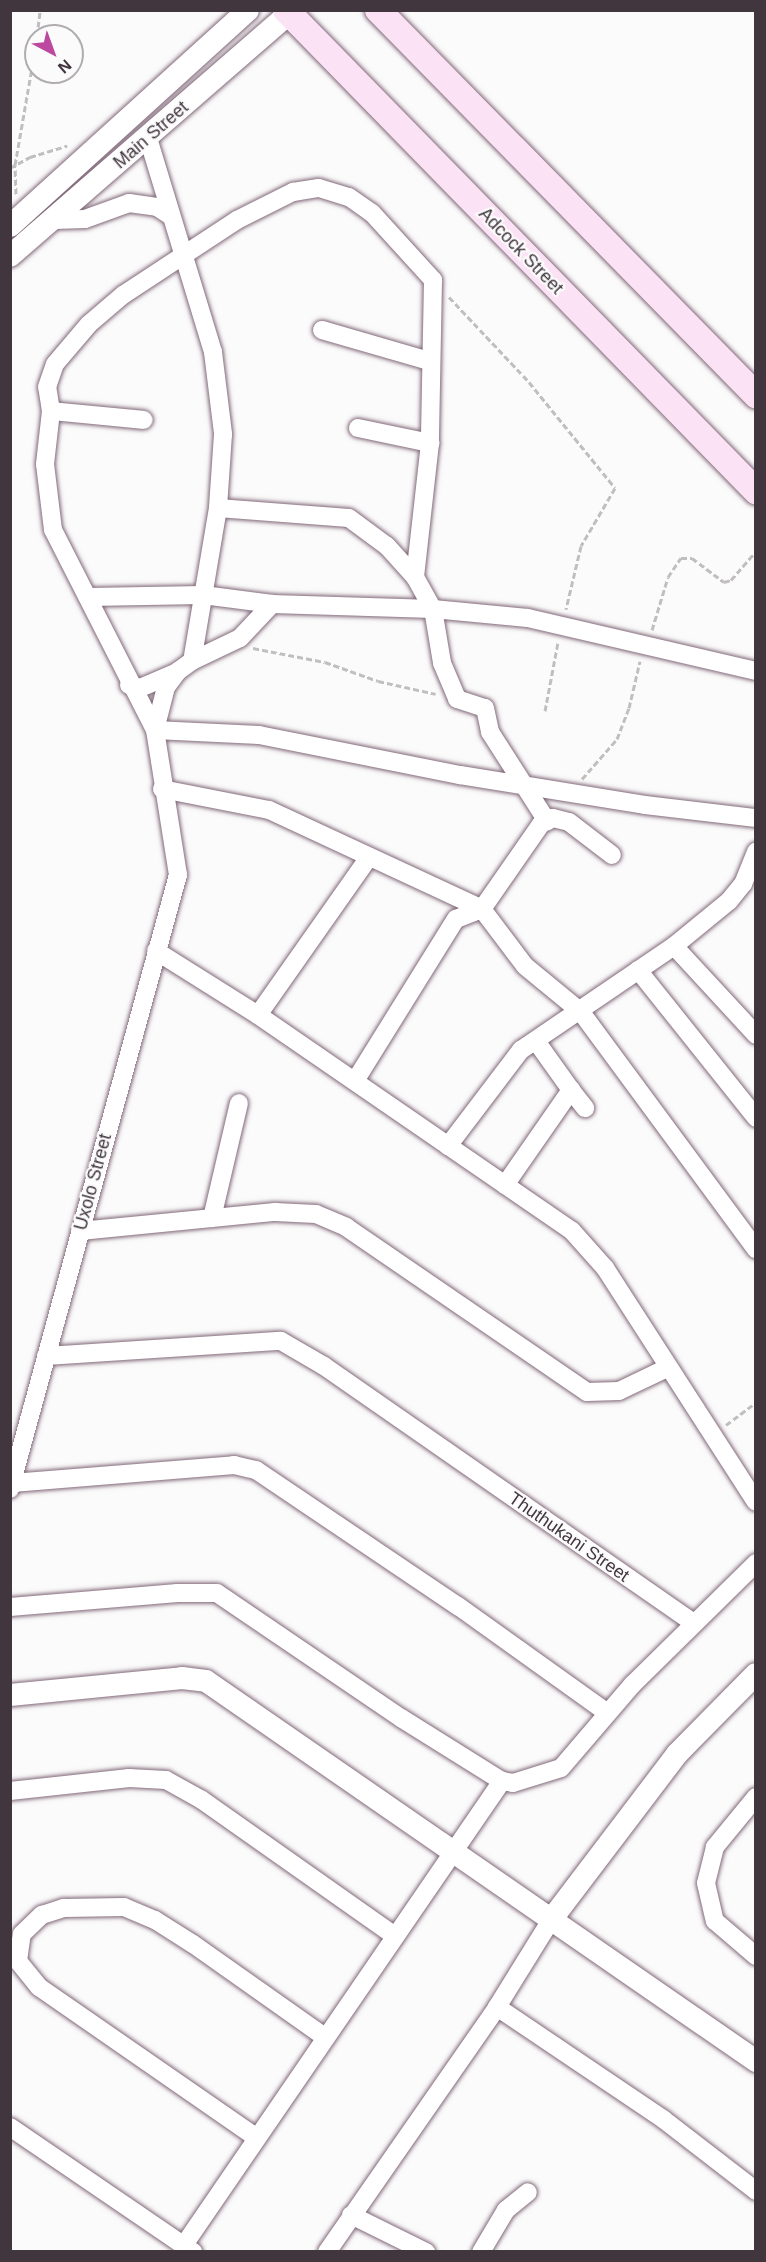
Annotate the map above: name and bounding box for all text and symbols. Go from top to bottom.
north arrow [24,24,84,84]
text: N [55,56,75,77]
street label: Main Street [109,97,193,173]
street label: Adcock Street [474,203,568,299]
street label: Uxolo Street [70,1131,116,1233]
street label: Thuthukani Street [505,1487,633,1587]

